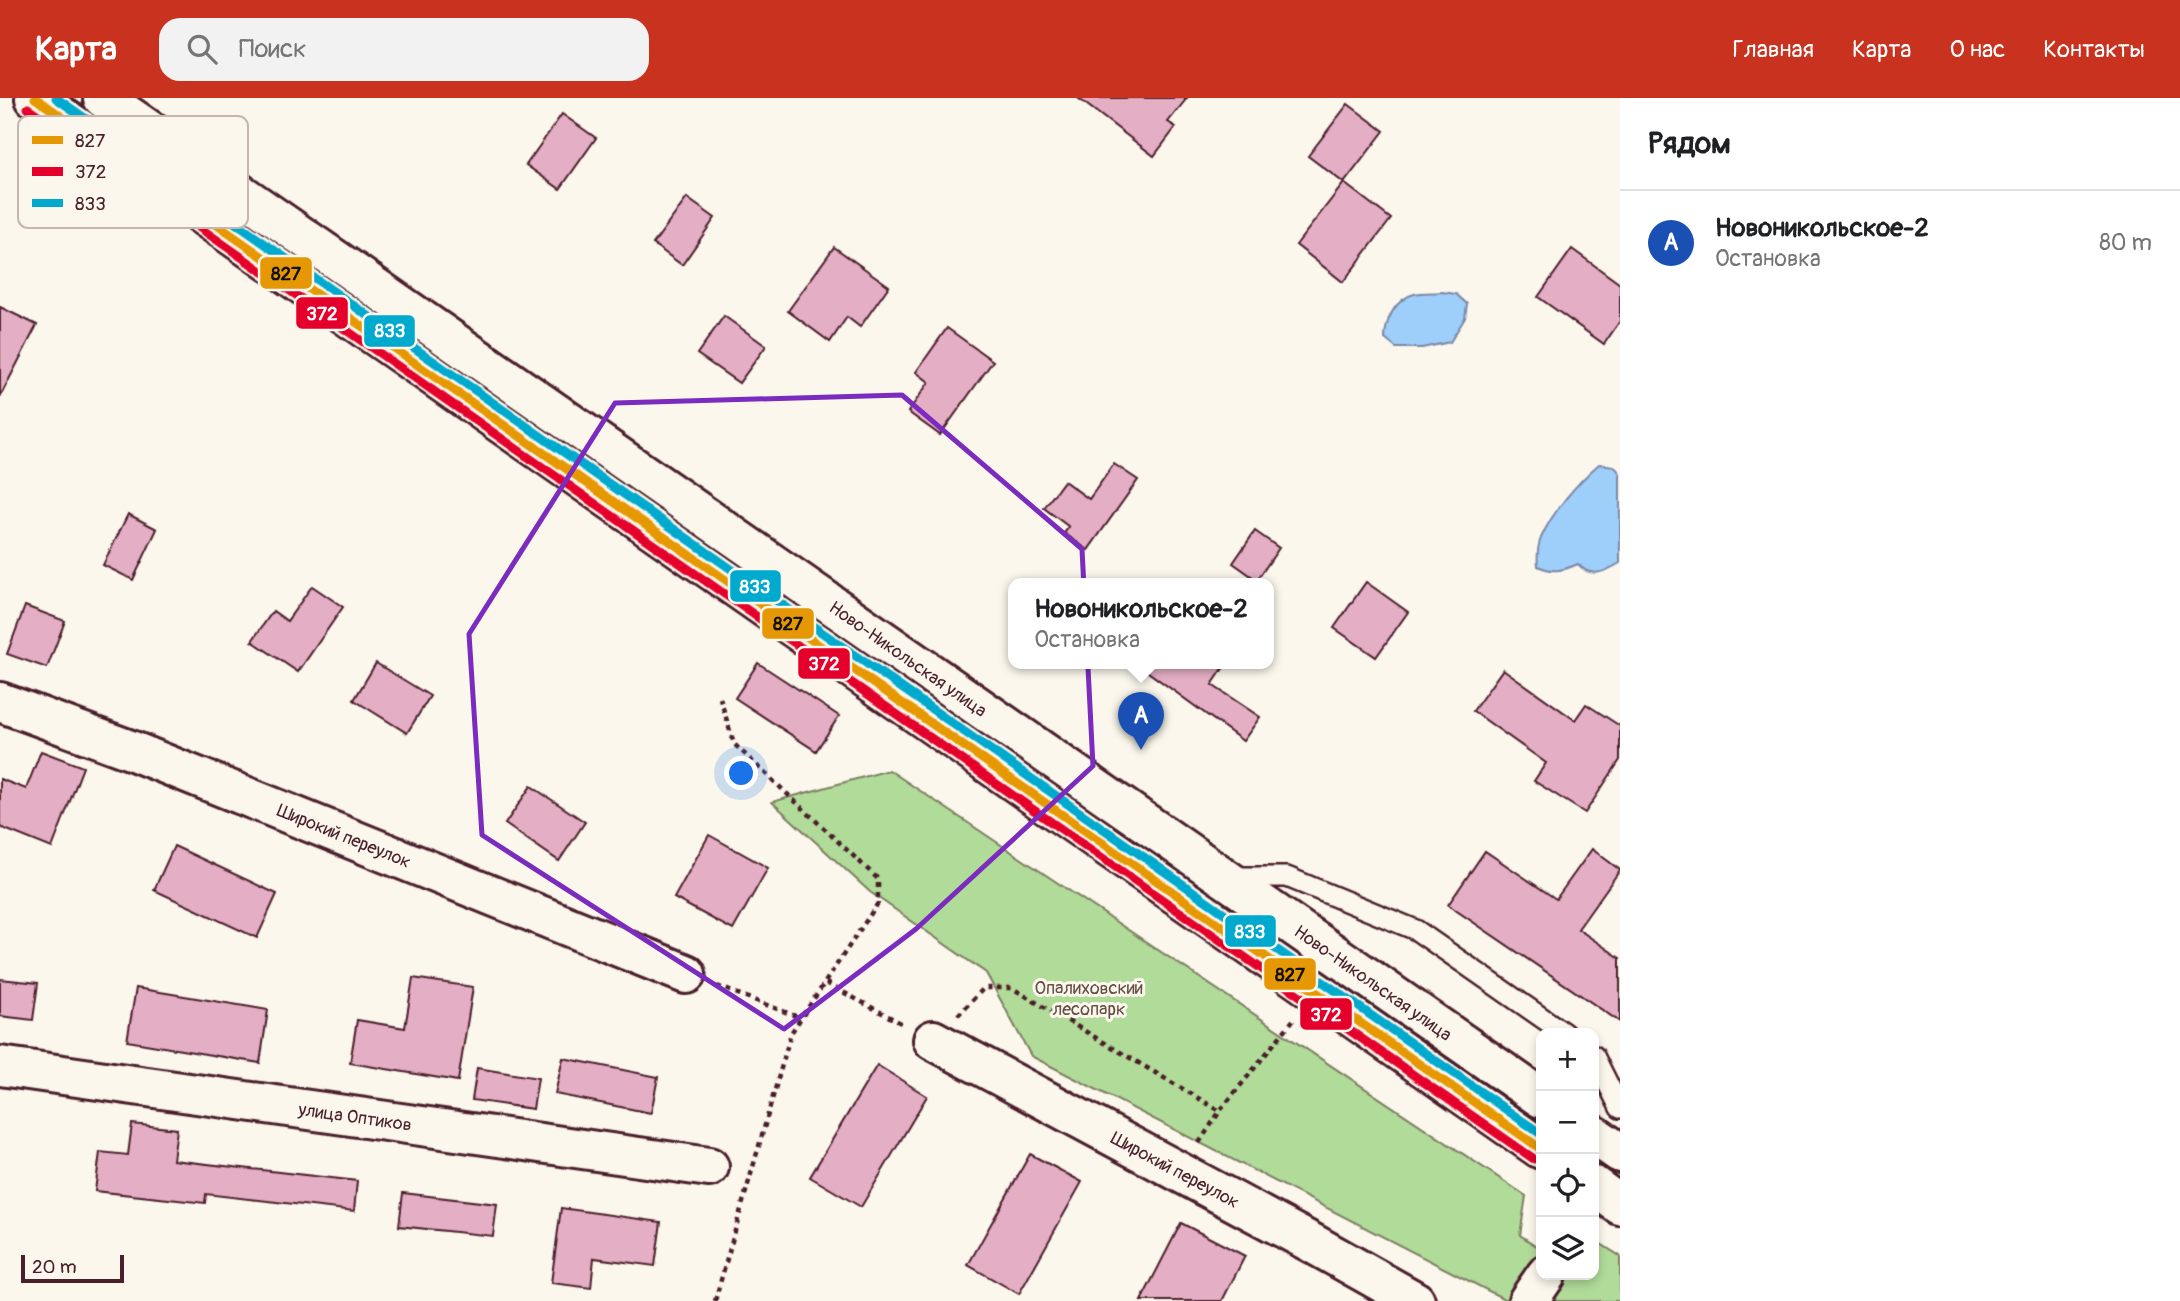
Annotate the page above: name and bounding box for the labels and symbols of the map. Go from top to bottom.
legend [18,116,248,228]
text: 827 [75,129,105,153]
text: 372 [75,160,106,184]
text: 833 [75,192,106,216]
line badge: 827 [259,256,313,290]
text: 827 [271,262,302,286]
line badge: 372 [295,296,349,330]
text: 372 [306,302,338,326]
line badge: 833 [363,314,416,348]
text: 833 [375,319,405,343]
line badge: 833 [729,569,782,603]
text: 833 [740,575,770,599]
street label: Ново-Никольская улица [824,596,991,723]
line badge: 827 [761,607,815,640]
text: 827 [773,612,804,636]
line badge: 372 [797,647,851,680]
text: 372 [808,652,840,676]
pin: A [1118,692,1164,750]
your location [724,756,758,790]
street label: Широкий переулок [274,799,414,874]
line badge: 833 [1224,914,1277,948]
text: 833 [1235,920,1265,944]
street label: Ново-Никольская улица [1289,920,1456,1047]
line badge: 827 [1263,957,1317,991]
text: 827 [1275,963,1306,987]
park label: Опалиховский лесопарк [1034,977,1144,1021]
line badge: 372 [1299,997,1353,1031]
text: 372 [1310,1003,1342,1027]
street label: улица Оптиков [296,1098,413,1137]
street label: Широкий переулок [1107,1127,1243,1214]
scale bar [21,1252,124,1284]

